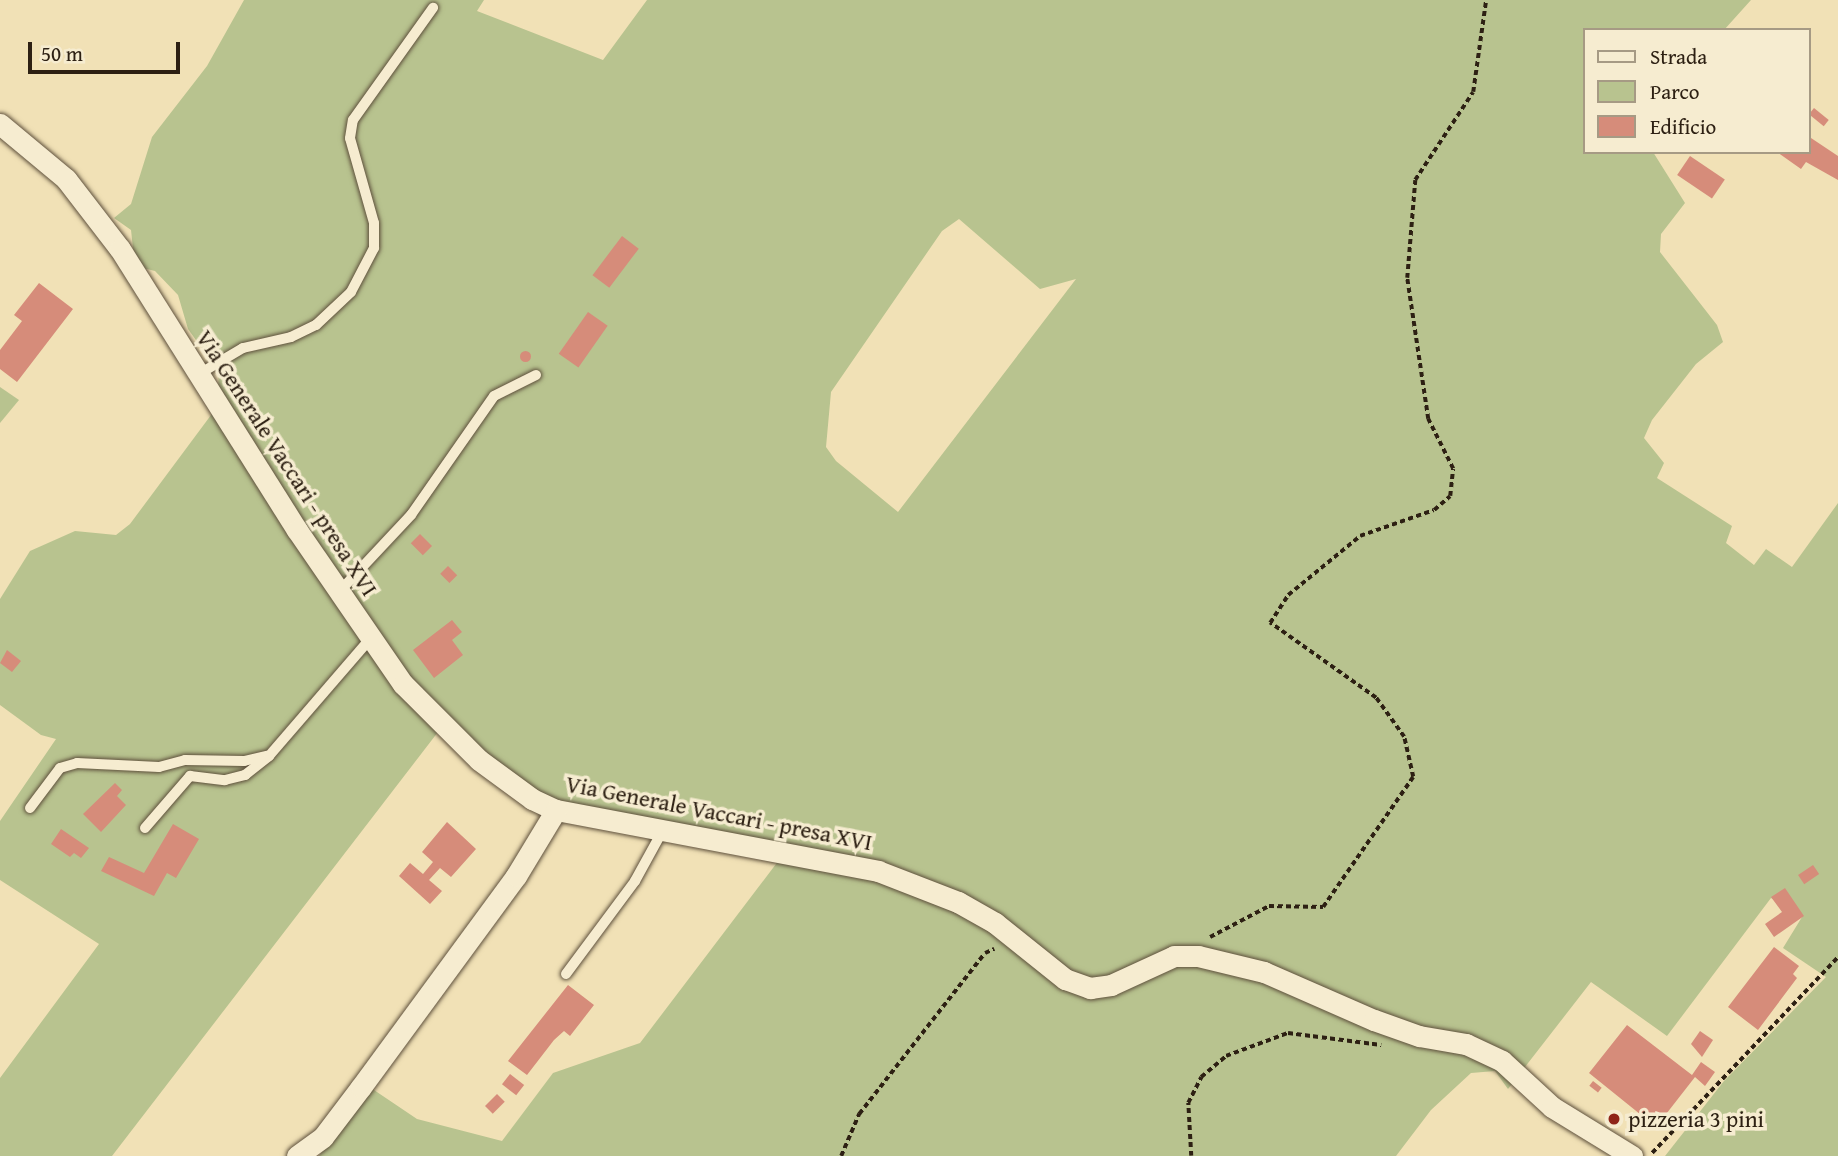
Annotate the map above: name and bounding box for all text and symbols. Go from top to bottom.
scale bar [32,28,184,72]
legend [1582,28,1810,154]
text: 50 m [41,38,83,69]
text: Strada [1650,41,1707,72]
text: Parco [1650,76,1700,107]
text: Edificio [1650,111,1716,142]
street label: Via Generale Vaccari - presa XVI [191,325,383,601]
street label: Via Generale Vaccari - presa XVI [563,770,875,856]
place label: pizzeria 3 pini [1628,1105,1764,1133]
marker: pizzeria 3 pini [1606,1111,1622,1127]

